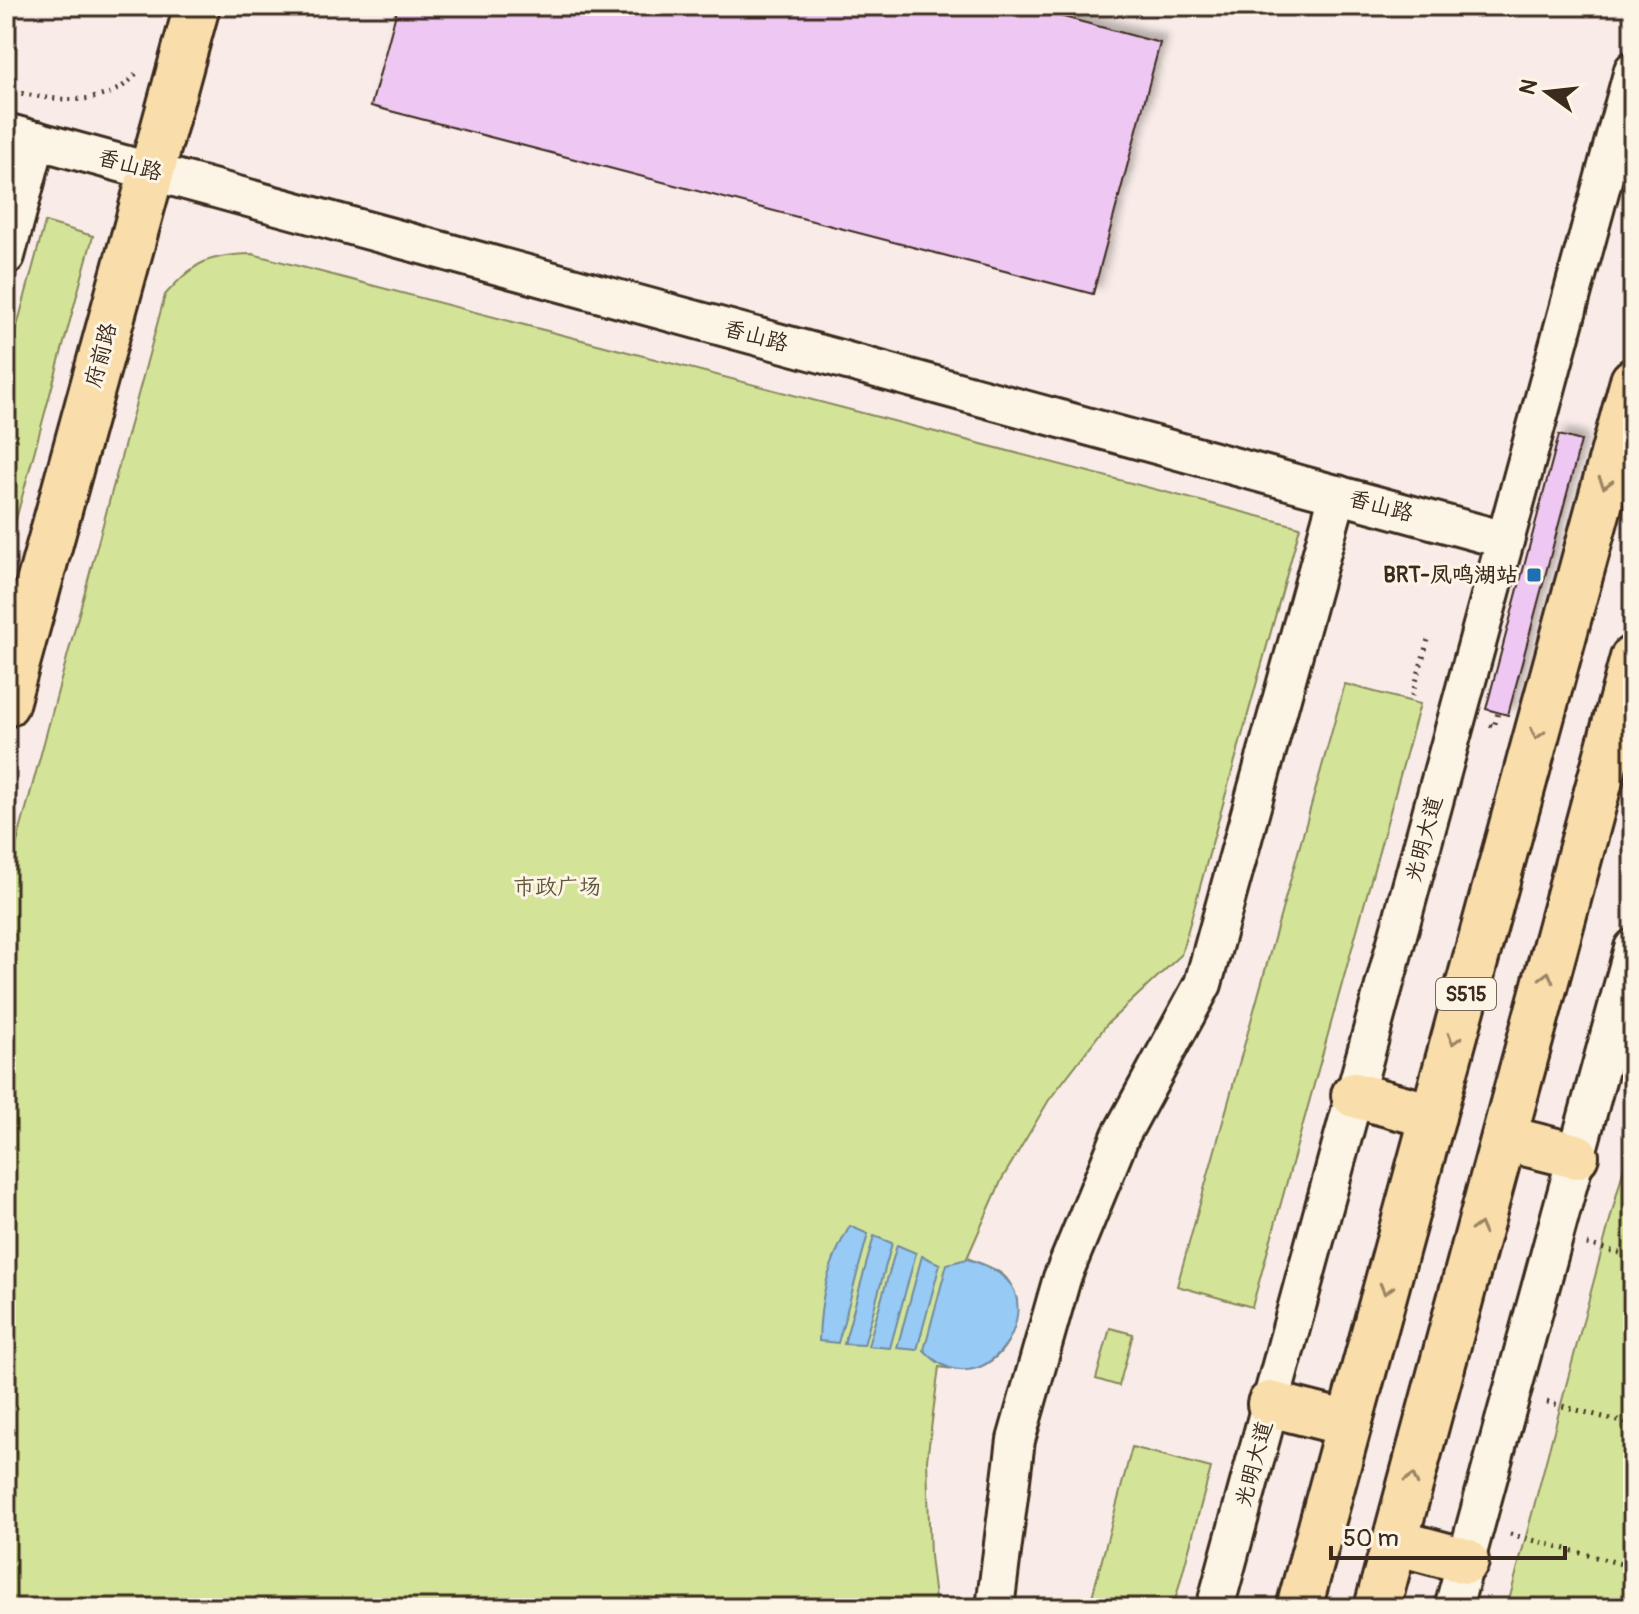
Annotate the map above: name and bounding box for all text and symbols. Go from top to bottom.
north arrow [1507,52,1587,132]
text: N [1513,76,1544,98]
street label: 香山路 [94,143,166,187]
street label: 香山路 [720,314,792,358]
street label: 府前路 [79,319,123,391]
one-way arrow [1598,475,1614,489]
street label: 香山路 [1345,484,1417,528]
place label: BRT-凤鸣湖站 [1383,561,1518,589]
marker: BRT-凤鸣湖站 [1525,566,1543,584]
one-way arrow [1530,726,1546,740]
street label: 光明大道 [1399,793,1449,885]
park label: 市政广场 [513,873,601,901]
one-way arrow [1538,970,1554,984]
road number: S515 [1436,978,1496,1010]
one-way arrow [1447,1031,1463,1045]
one-way arrow [1470,1221,1487,1235]
one-way arrow [1378,1282,1395,1296]
street label: 光明大道 [1229,1418,1279,1510]
one-way arrow [1402,1472,1419,1486]
scale bar [1331,1510,1565,1560]
text: 50 m [1343,1524,1399,1553]

